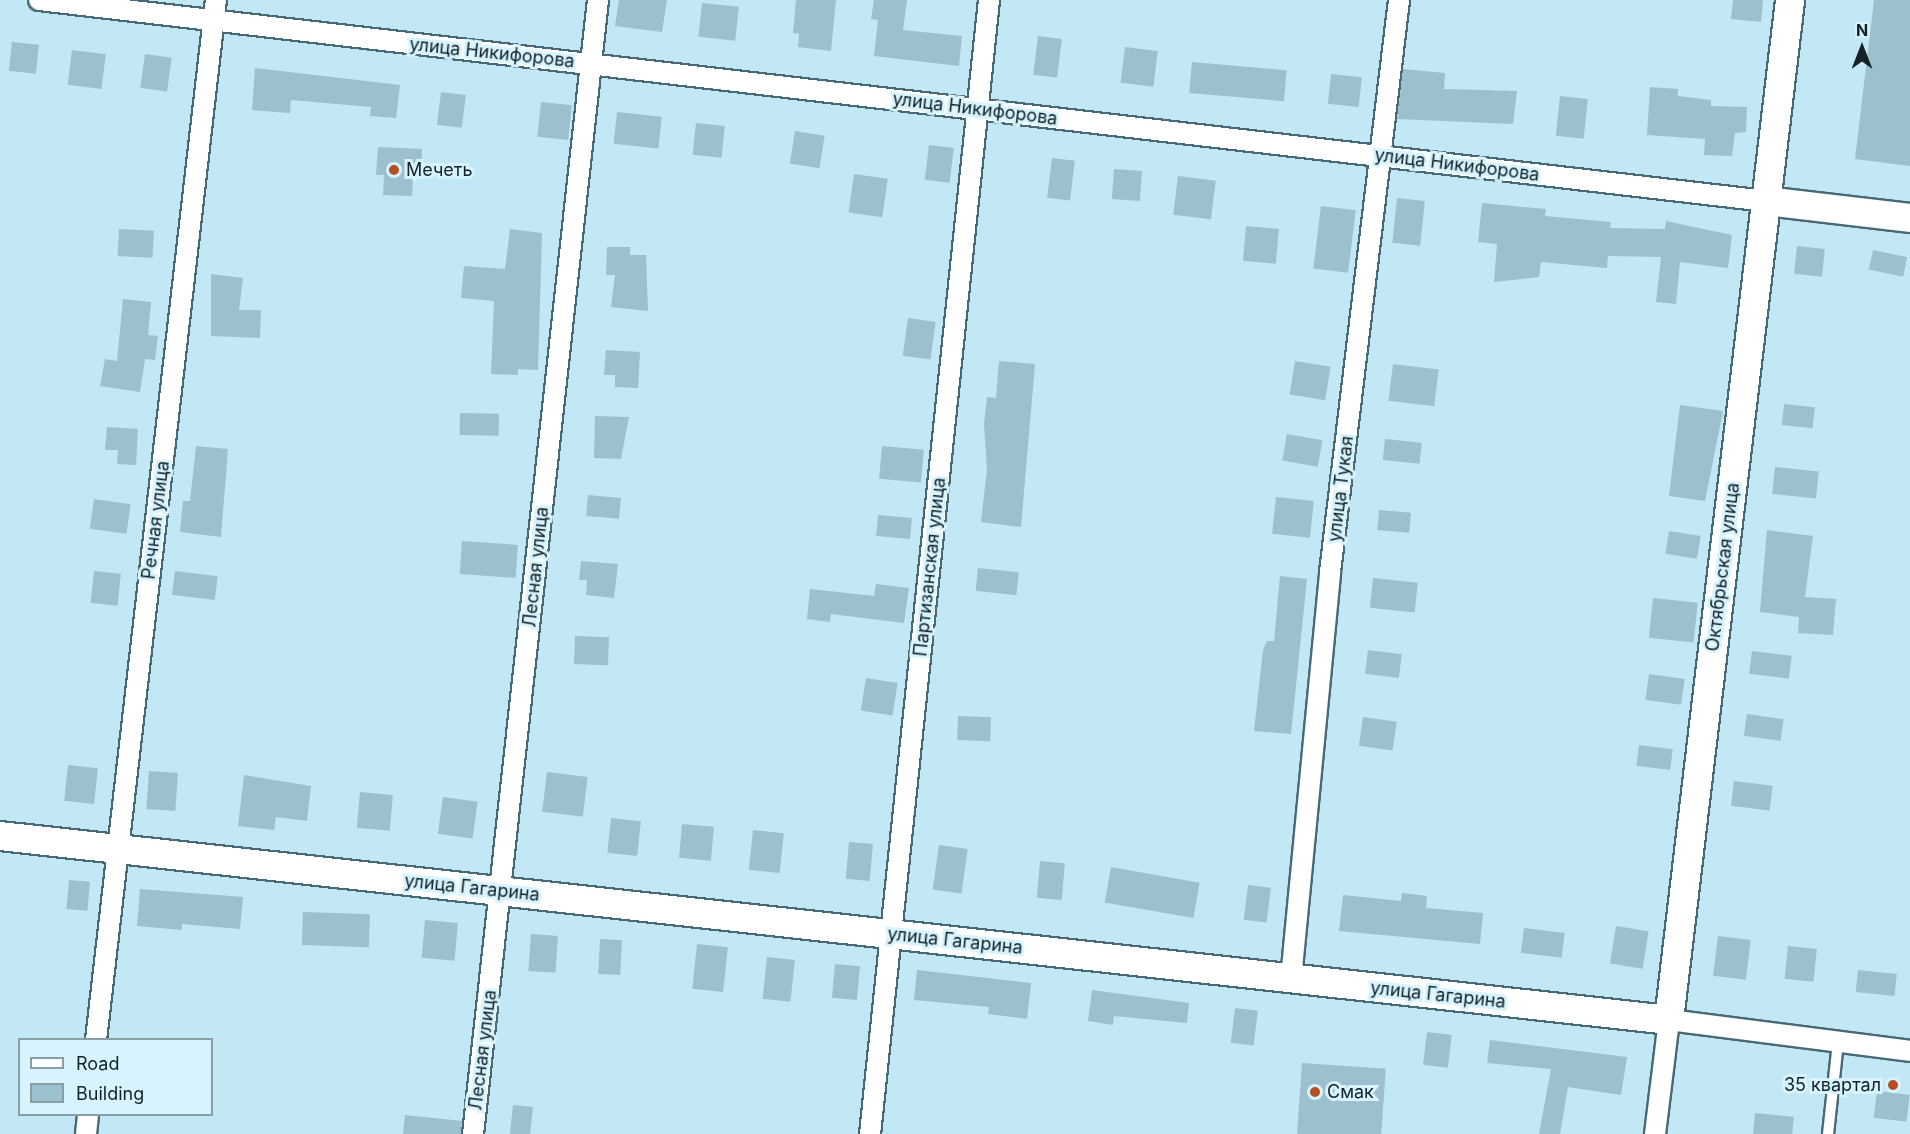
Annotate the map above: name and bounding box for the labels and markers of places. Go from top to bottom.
place label: Мечеть [406,159,473,181]
marker: Мечеть [387,163,401,177]
place label: 35 квартал [1784,1074,1881,1096]
marker: 35 квартал [1886,1078,1900,1092]
place label: Смак [1327,1081,1374,1103]
marker: Смак [1308,1085,1322,1099]

